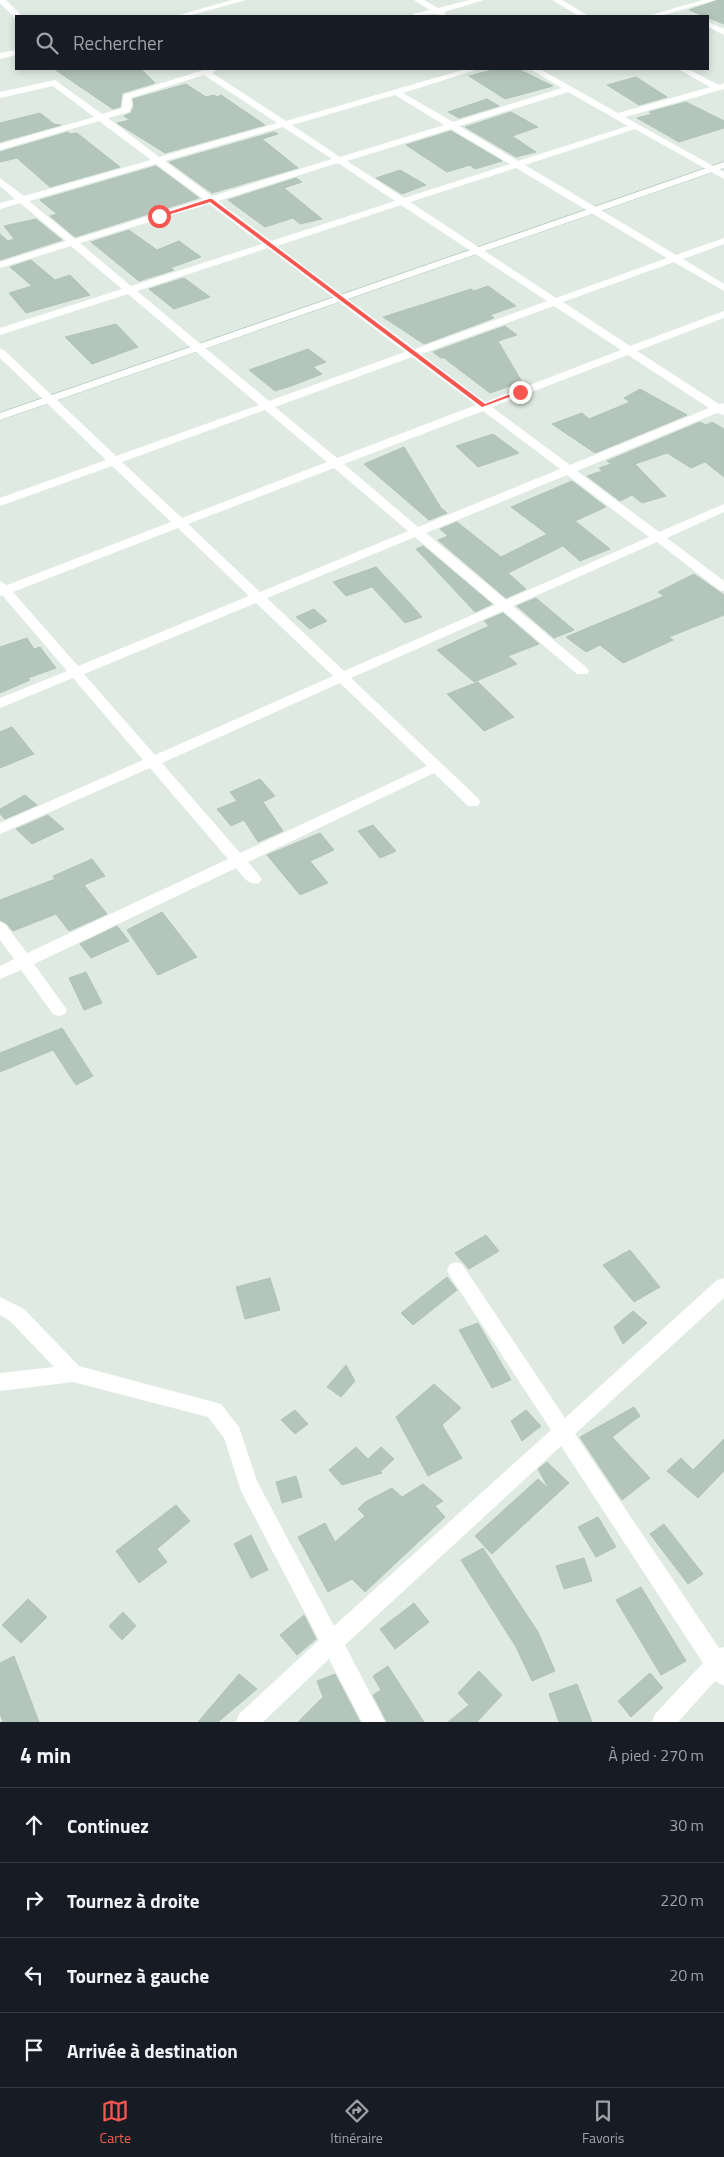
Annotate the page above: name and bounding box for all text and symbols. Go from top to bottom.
search box [15,15,709,70]
text: Rechercher [73,28,163,57]
icon: search [33,29,61,57]
route start [148,205,171,228]
route end [509,381,532,404]
text: 4 min [20,1739,71,1771]
text: À pied · 270 m [608,1743,704,1767]
icon: ahead [20,1811,48,1839]
text: Continuez [67,1811,149,1840]
text: 30 m [669,1813,704,1837]
icon: right [20,1886,48,1914]
text: Tournez à droite [67,1886,199,1915]
text: 220 m [660,1888,704,1912]
icon: left [20,1961,48,1989]
text: Tournez à gauche [67,1961,209,1990]
text: 20 m [669,1963,704,1987]
icon: arrive [20,2036,48,2064]
text: Arrivée à destination [67,2036,238,2065]
tab: Carte [100,2097,131,2148]
tab: Itinéraire [330,2097,383,2148]
tab: Favoris [582,2097,624,2148]

